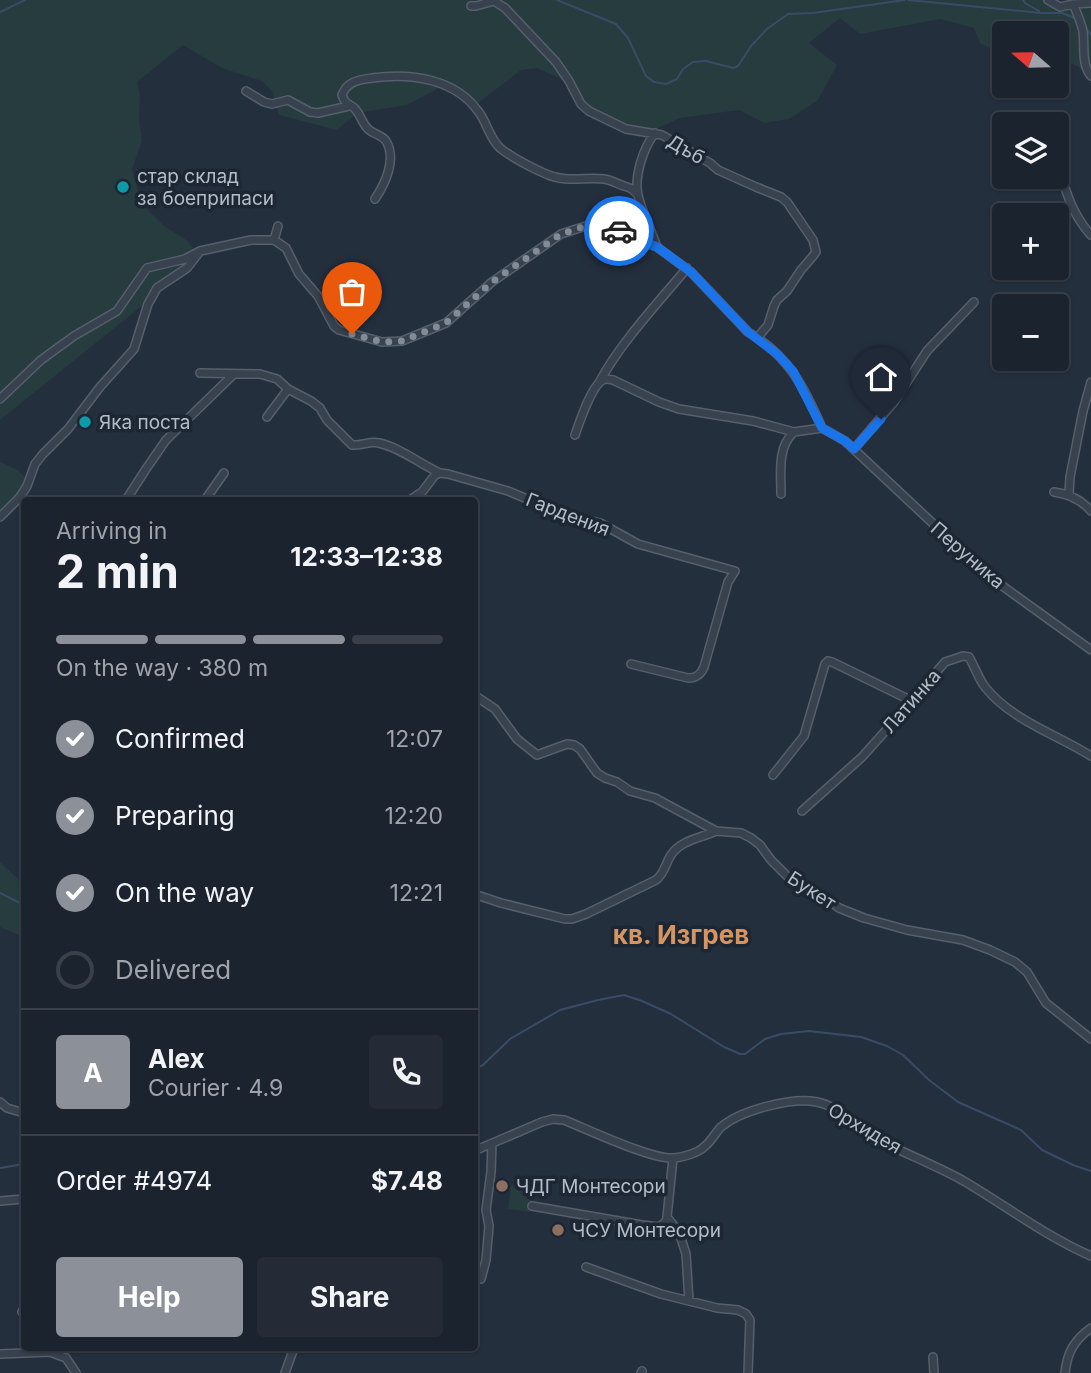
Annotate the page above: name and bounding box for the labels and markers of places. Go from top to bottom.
place label: стар склад за боеприпаси [137,165,274,210]
marker: стар склад за боеприпаси [115,179,131,195]
pin [322,262,382,334]
pin [851,347,911,419]
place label: Яка поста [99,411,190,434]
marker: Яка поста [77,414,93,430]
place label: ЧДГ Монтесори [516,1175,666,1198]
marker: ЧДГ Монтесори [494,1178,510,1194]
place label: ЧСУ Монтесори [572,1219,721,1242]
marker: ЧСУ Монтесори [550,1222,566,1238]

